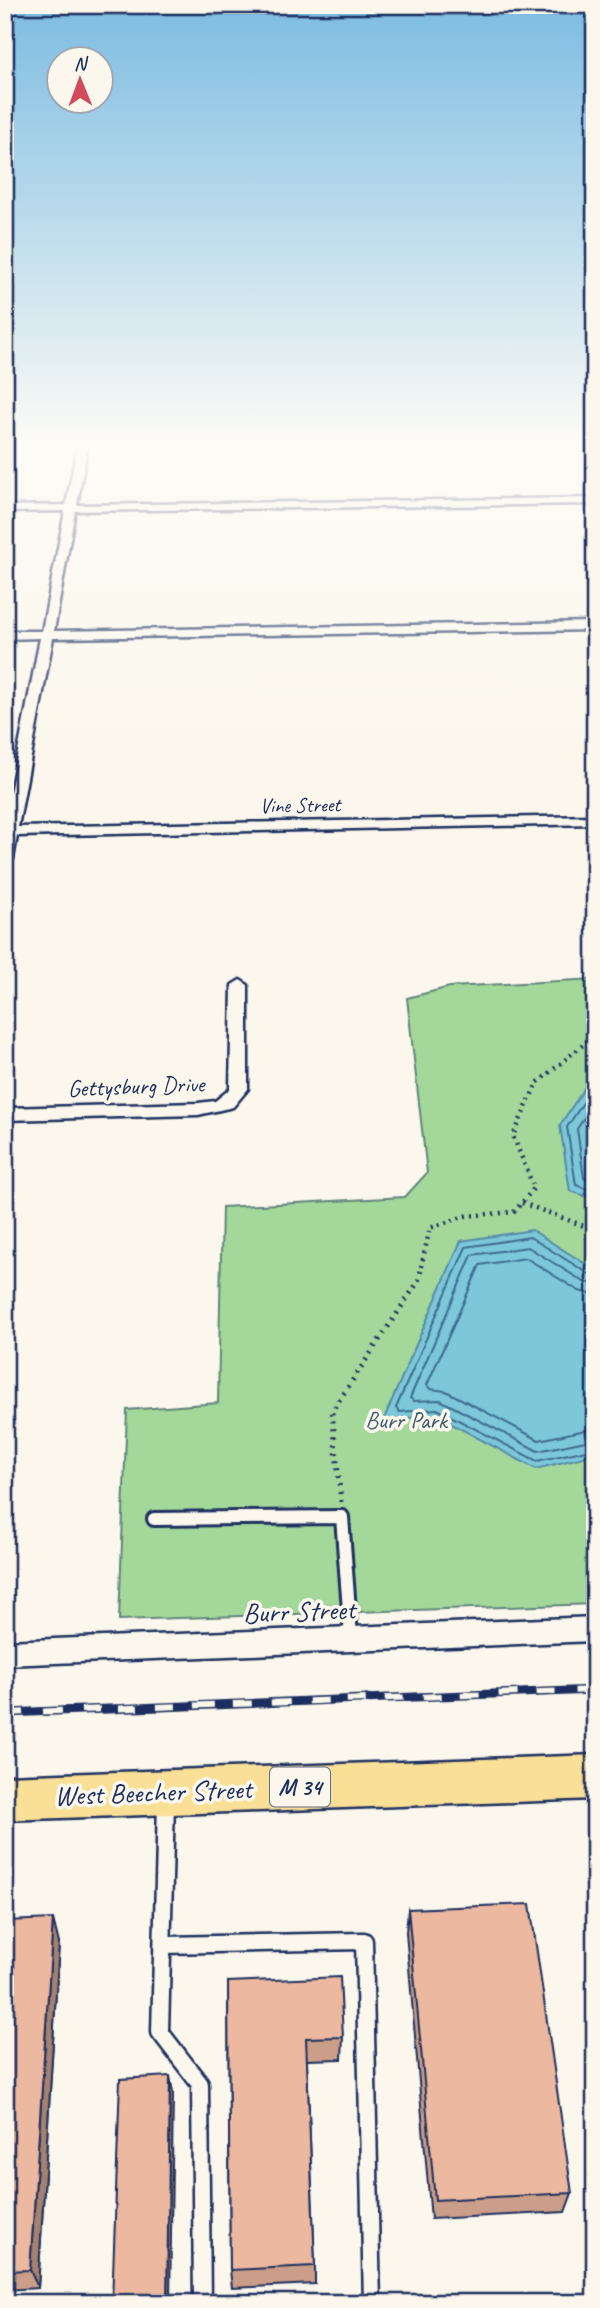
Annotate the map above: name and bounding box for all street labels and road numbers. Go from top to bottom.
street label: Vine Street [259,791,343,819]
street label: Gettysburg Drive [67,1069,207,1103]
street label: Burr Street [242,1591,358,1630]
road number: M 34 [270,1768,330,1806]
street label: West Beecher Street [54,1771,255,1813]

